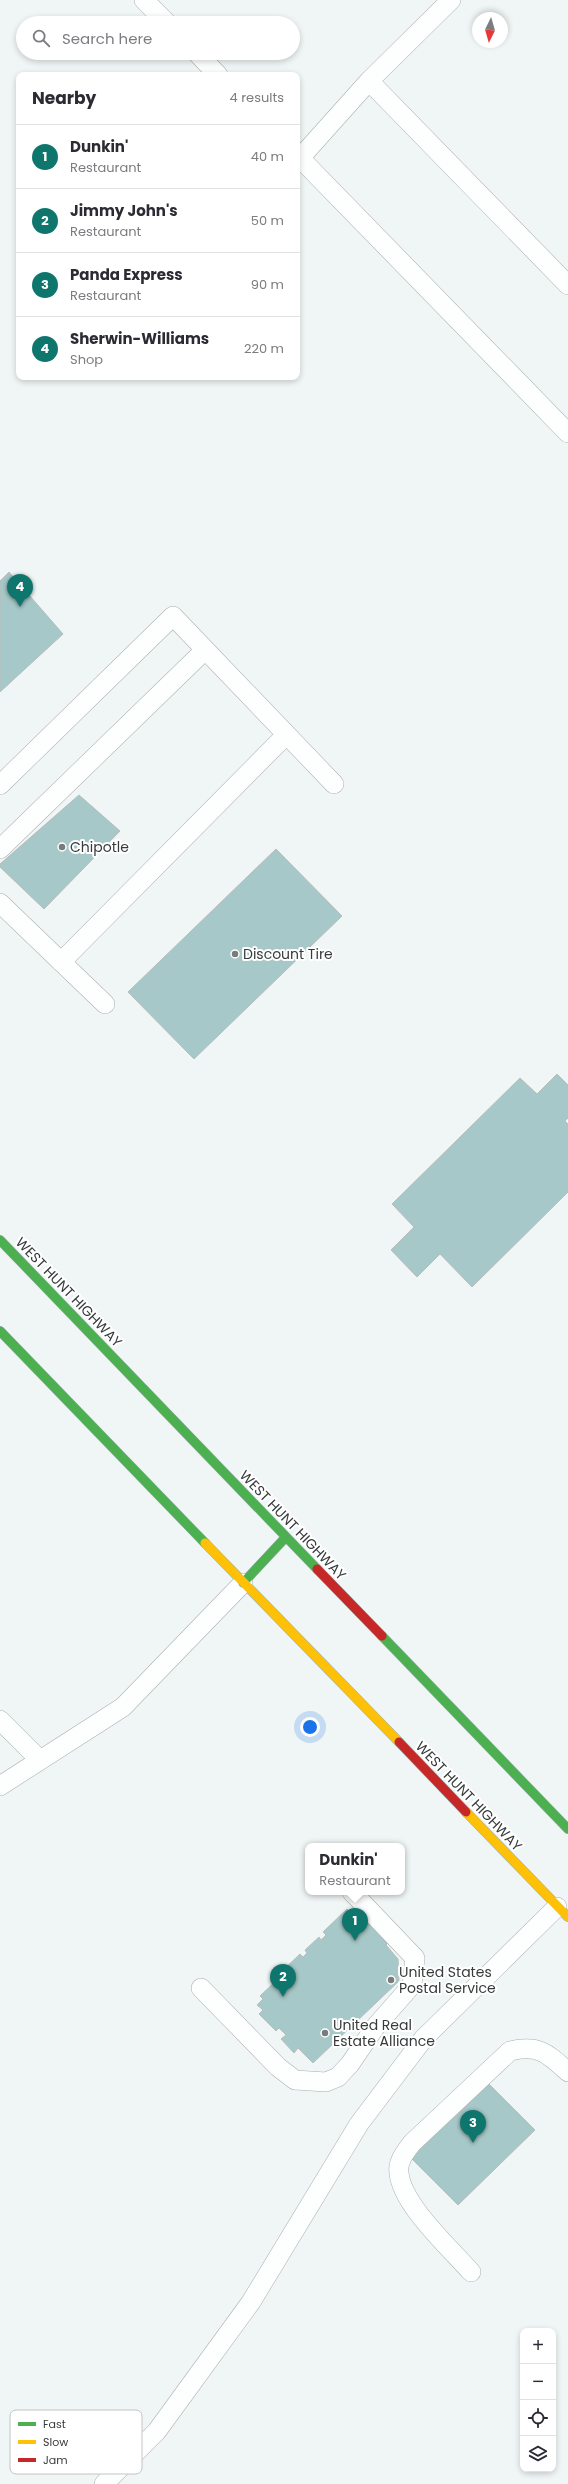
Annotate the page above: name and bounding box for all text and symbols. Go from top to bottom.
north arrow [472,12,508,48]
search box [16,16,300,60]
icon: search [30,27,52,49]
text: Search here [62,28,152,49]
text: Nearby [32,86,96,110]
text: 4 results [230,88,284,107]
text: Dunkin' [70,136,128,157]
text: 1 [43,147,47,166]
text: 40 m [251,147,284,166]
text: Restaurant [70,158,141,177]
text: Jimmy John's [70,200,178,221]
text: 2 [41,211,49,230]
text: 50 m [251,211,284,230]
text: Restaurant [70,222,141,241]
text: Panda Express [70,264,183,285]
text: 3 [41,275,49,294]
text: 90 m [251,275,284,294]
text: Restaurant [70,286,141,305]
text: Sherwin-Williams [70,328,209,349]
text: 4 [41,339,49,358]
text: 220 m [244,339,284,358]
text: Shop [70,350,103,369]
pin: 4 [7,574,33,607]
place label: Chipotle [70,837,129,857]
marker: Chipotle [57,842,67,852]
place label: Discount Tire [243,944,333,964]
marker: Discount Tire [230,949,240,959]
street label: WEST HUNT HIGHWAY [11,1233,127,1351]
street label: WEST HUNT HIGHWAY [235,1466,351,1584]
your location [300,1717,320,1737]
street label: WEST HUNT HIGHWAY [411,1737,527,1855]
popup [305,1843,405,1895]
text: Dunkin' [319,1849,378,1870]
text: Restaurant [319,1871,391,1890]
pin: 1 [342,1908,368,1941]
place label: United States Postal Service [399,1962,496,1998]
pin: 2 [270,1964,296,1997]
marker: United States Postal Service [386,1975,396,1985]
place label: United Real Estate Alliance [333,2015,435,2051]
marker: United Real Estate Alliance [320,2028,330,2038]
pin: 3 [460,2110,486,2143]
map controls [520,2328,556,2472]
button: + [520,2328,556,2364]
button: − [520,2364,556,2400]
button: locate [520,2400,556,2436]
legend [10,2410,142,2474]
text: Fast [43,2416,66,2432]
text: Slow [43,2434,68,2450]
button: layers [520,2436,556,2472]
text: Jam [43,2452,68,2468]

